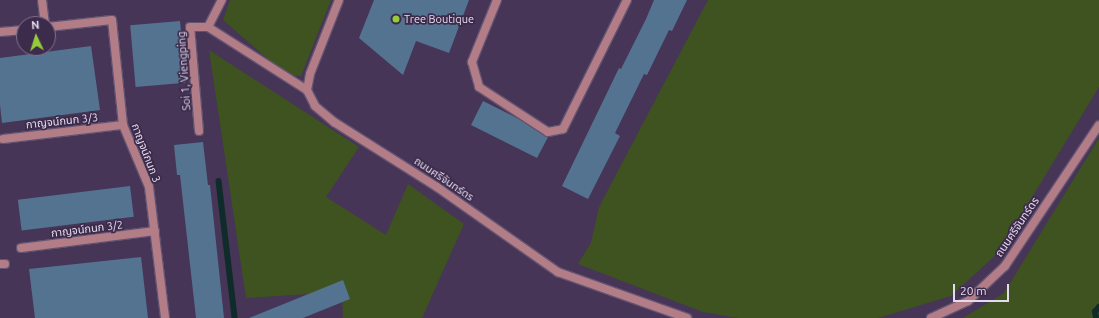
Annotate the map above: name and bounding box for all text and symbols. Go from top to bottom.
place label: Tree Boutique [404,12,474,26]
marker: Tree Boutique [391,14,401,24]
north arrow [16,16,56,56]
text: N [31,19,40,31]
street label: Soi 1, Viengping [175,31,193,111]
street label: กาญจน์กนก 3/3 [25,111,99,131]
street label: กาญจน์กนก 3 [129,122,163,184]
street label: ถนนศรีจันทร์ดร [412,154,476,204]
street label: ถนนศรีจันทร์ดร [992,195,1042,259]
street label: กาญจน์กนก 3/2 [50,218,124,240]
scale bar [955,276,1011,302]
text: 20 m [960,284,987,297]

